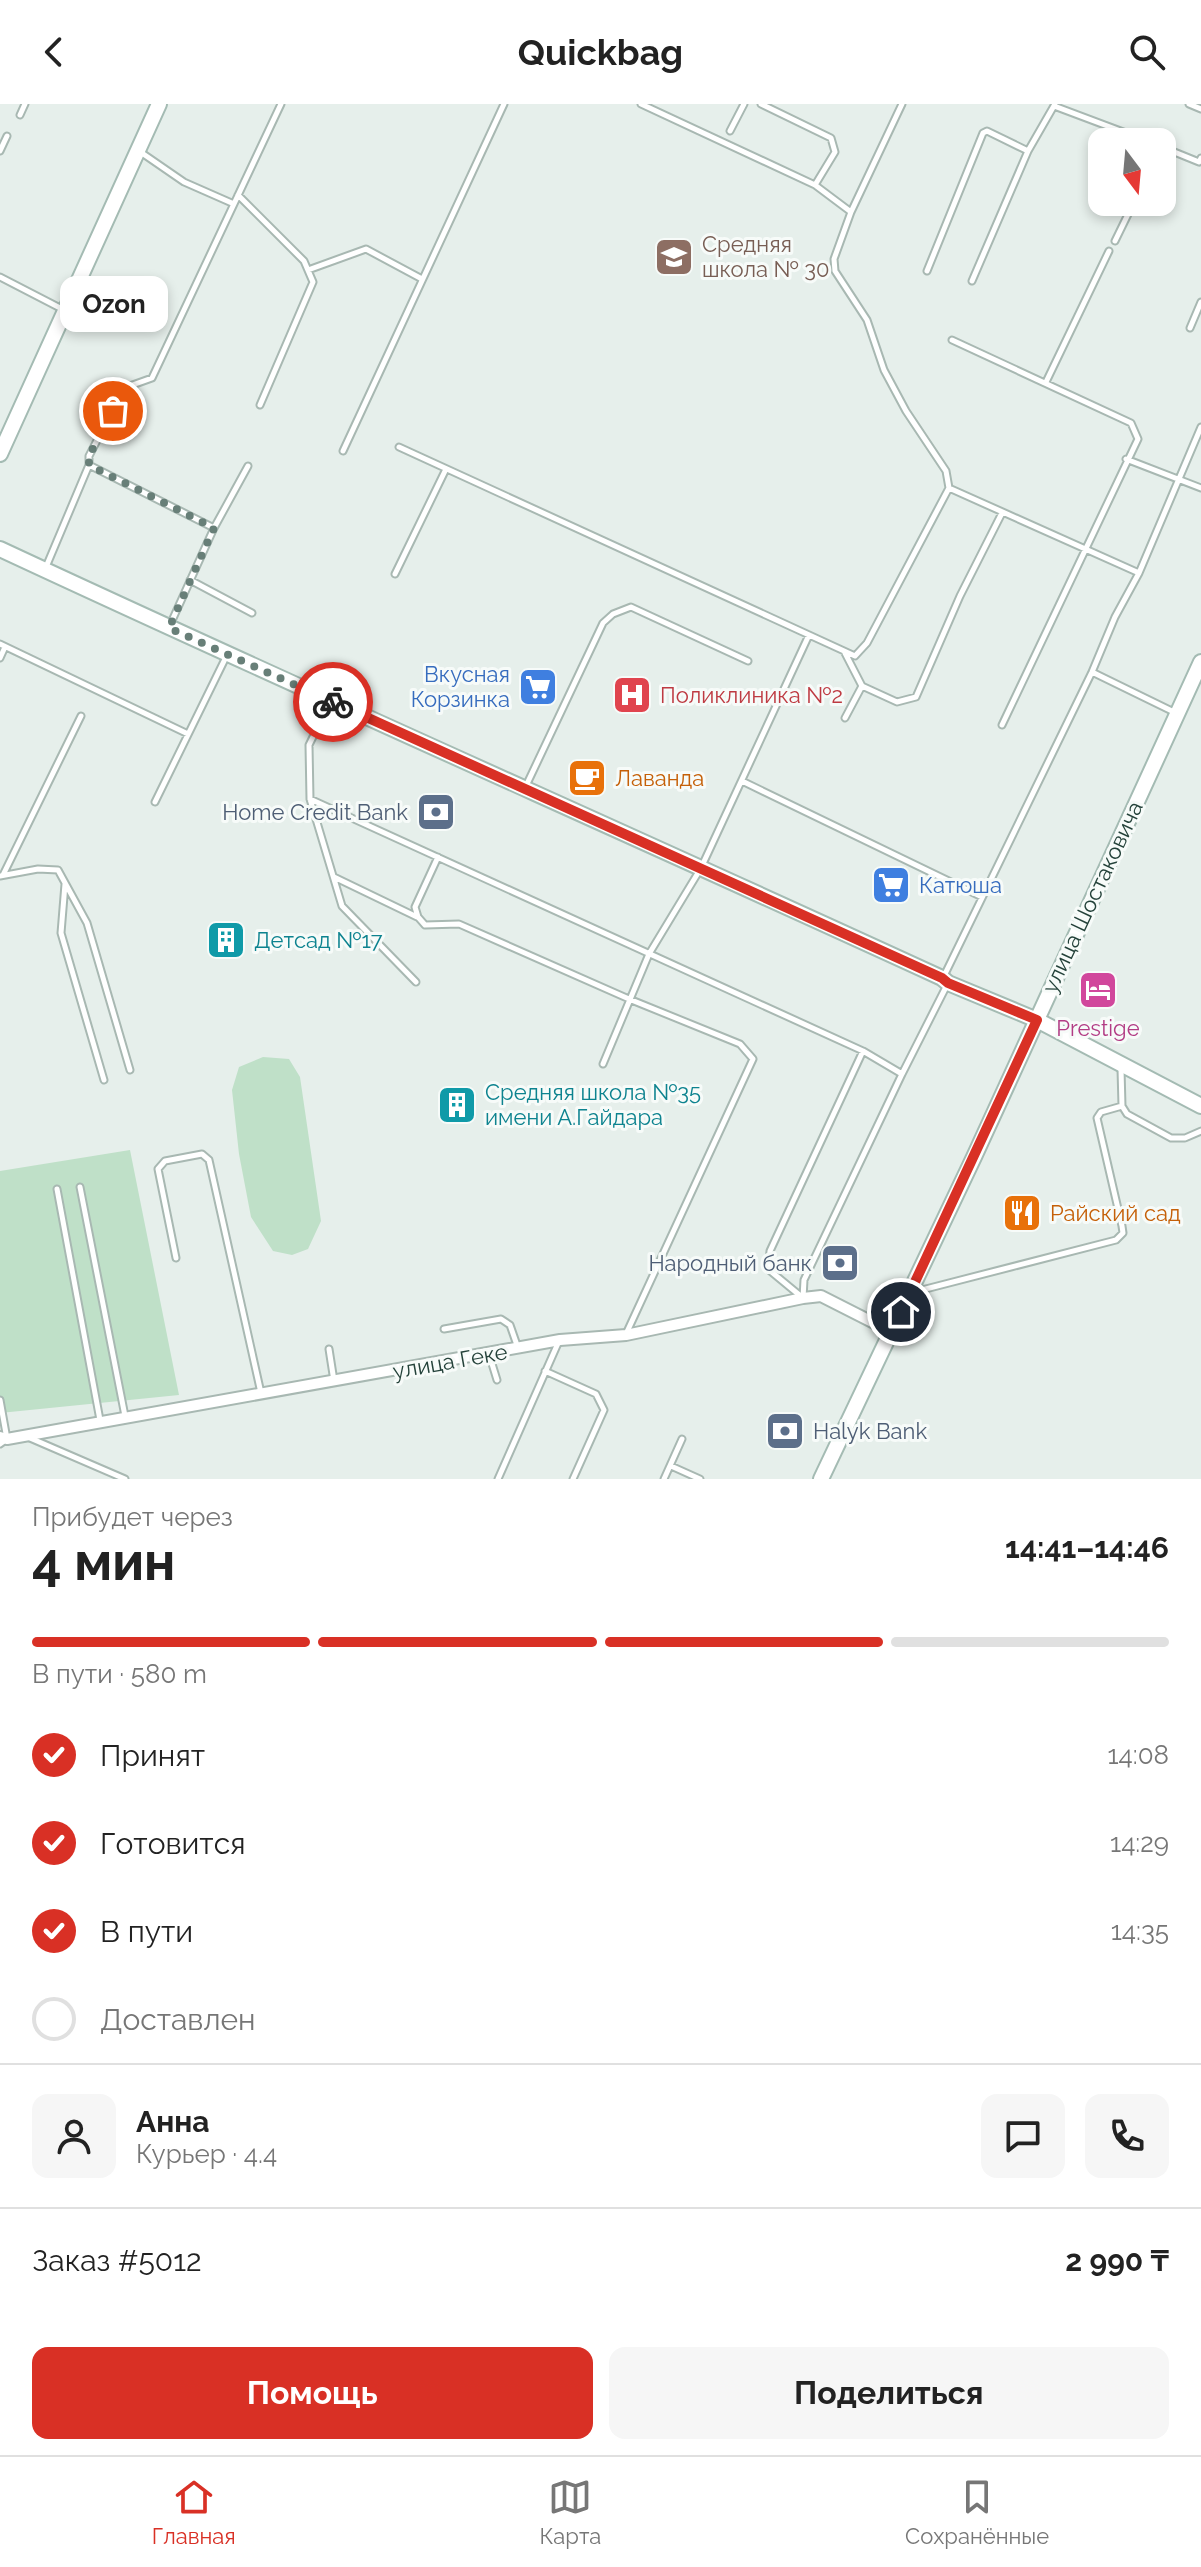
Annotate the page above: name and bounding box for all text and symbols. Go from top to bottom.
icon: back [32,30,76,74]
icon: search [1125,30,1169,74]
text: Quickbag [518,31,683,73]
north arrow [1088,128,1176,216]
map controls [1088,128,1176,216]
place label: Средняя школа № 30 [702,231,830,282]
school or university icon: Средняя школа № 30 [653,236,695,278]
callout: Ozon [59,275,167,331]
text: Ozon [82,289,146,319]
pin [79,377,147,445]
icon: bag [91,389,135,433]
place label: Вкусная Корзинка [411,661,510,712]
courier [293,662,373,742]
supermarket icon: Вкусная Корзинка [517,666,559,708]
hospital icon: Поликлиника №2 [611,674,653,716]
icon: bike [311,680,355,724]
place label: Поликлиника №2 [660,682,843,708]
cafe icon: Лаванда [566,757,608,799]
place label: Лаванда [615,765,704,791]
bank icon: Home Credit Bank [415,791,457,833]
street label: улица Шостаковича [1036,797,1148,997]
place label: Home Credit Bank [222,799,408,825]
supermarket icon: Катюша [870,864,912,906]
place label: Катюша [919,872,1002,898]
building icon: Детсад №17 [205,919,247,961]
place label: Детсад №17 [254,927,383,953]
hotel icon: Prestige [1077,969,1119,1011]
place label: Prestige [1056,1015,1140,1041]
place label: Средняя школа №35 имени А.Гайдара [485,1079,701,1130]
building icon: Средняя школа №35 имени А.Гайдара [436,1084,478,1126]
restaurant icon: Райский сад [1001,1192,1043,1234]
place label: Райский сад [1050,1200,1181,1226]
bank icon: Народный банк [819,1242,861,1284]
place label: Народный банк [648,1250,812,1276]
pin [867,1278,935,1346]
icon: home [879,1290,923,1334]
street label: улица Геке [391,1338,509,1384]
bank icon: Halyk Bank [764,1410,806,1452]
place label: Halyk Bank [813,1418,927,1444]
text: Прибудет через [32,1502,233,1532]
text: 14:41–14:46 [1005,1530,1169,1565]
text: 4 мин [32,1531,175,1592]
text: В пути · 580 m [32,1659,207,1689]
icon: check [32,1733,76,1777]
text: Принят [100,1738,205,1773]
text: 14:08 [1107,1740,1169,1770]
icon: check [32,1821,76,1865]
text: Готовится [100,1826,246,1861]
text: 14:29 [1110,1828,1169,1858]
icon: check [32,1909,76,1953]
text: В пути [100,1914,193,1949]
text: 14:35 [1111,1916,1169,1946]
text: Доставлен [100,2002,256,2037]
button: person [32,2094,116,2178]
button: chat [981,2094,1065,2178]
button: phone [1085,2094,1169,2178]
text: Анна [136,2104,210,2139]
text: Курьер · 4.4 [136,2139,277,2169]
text: Заказ #5012 [32,2243,202,2278]
text: 2 990 ₸ [1065,2243,1169,2278]
button: Помощь [32,2347,593,2439]
button: Поделиться [609,2347,1169,2439]
tab: Главная [152,2475,236,2549]
tab: Карта [539,2475,601,2549]
tab: Сохранённые [905,2475,1049,2549]

